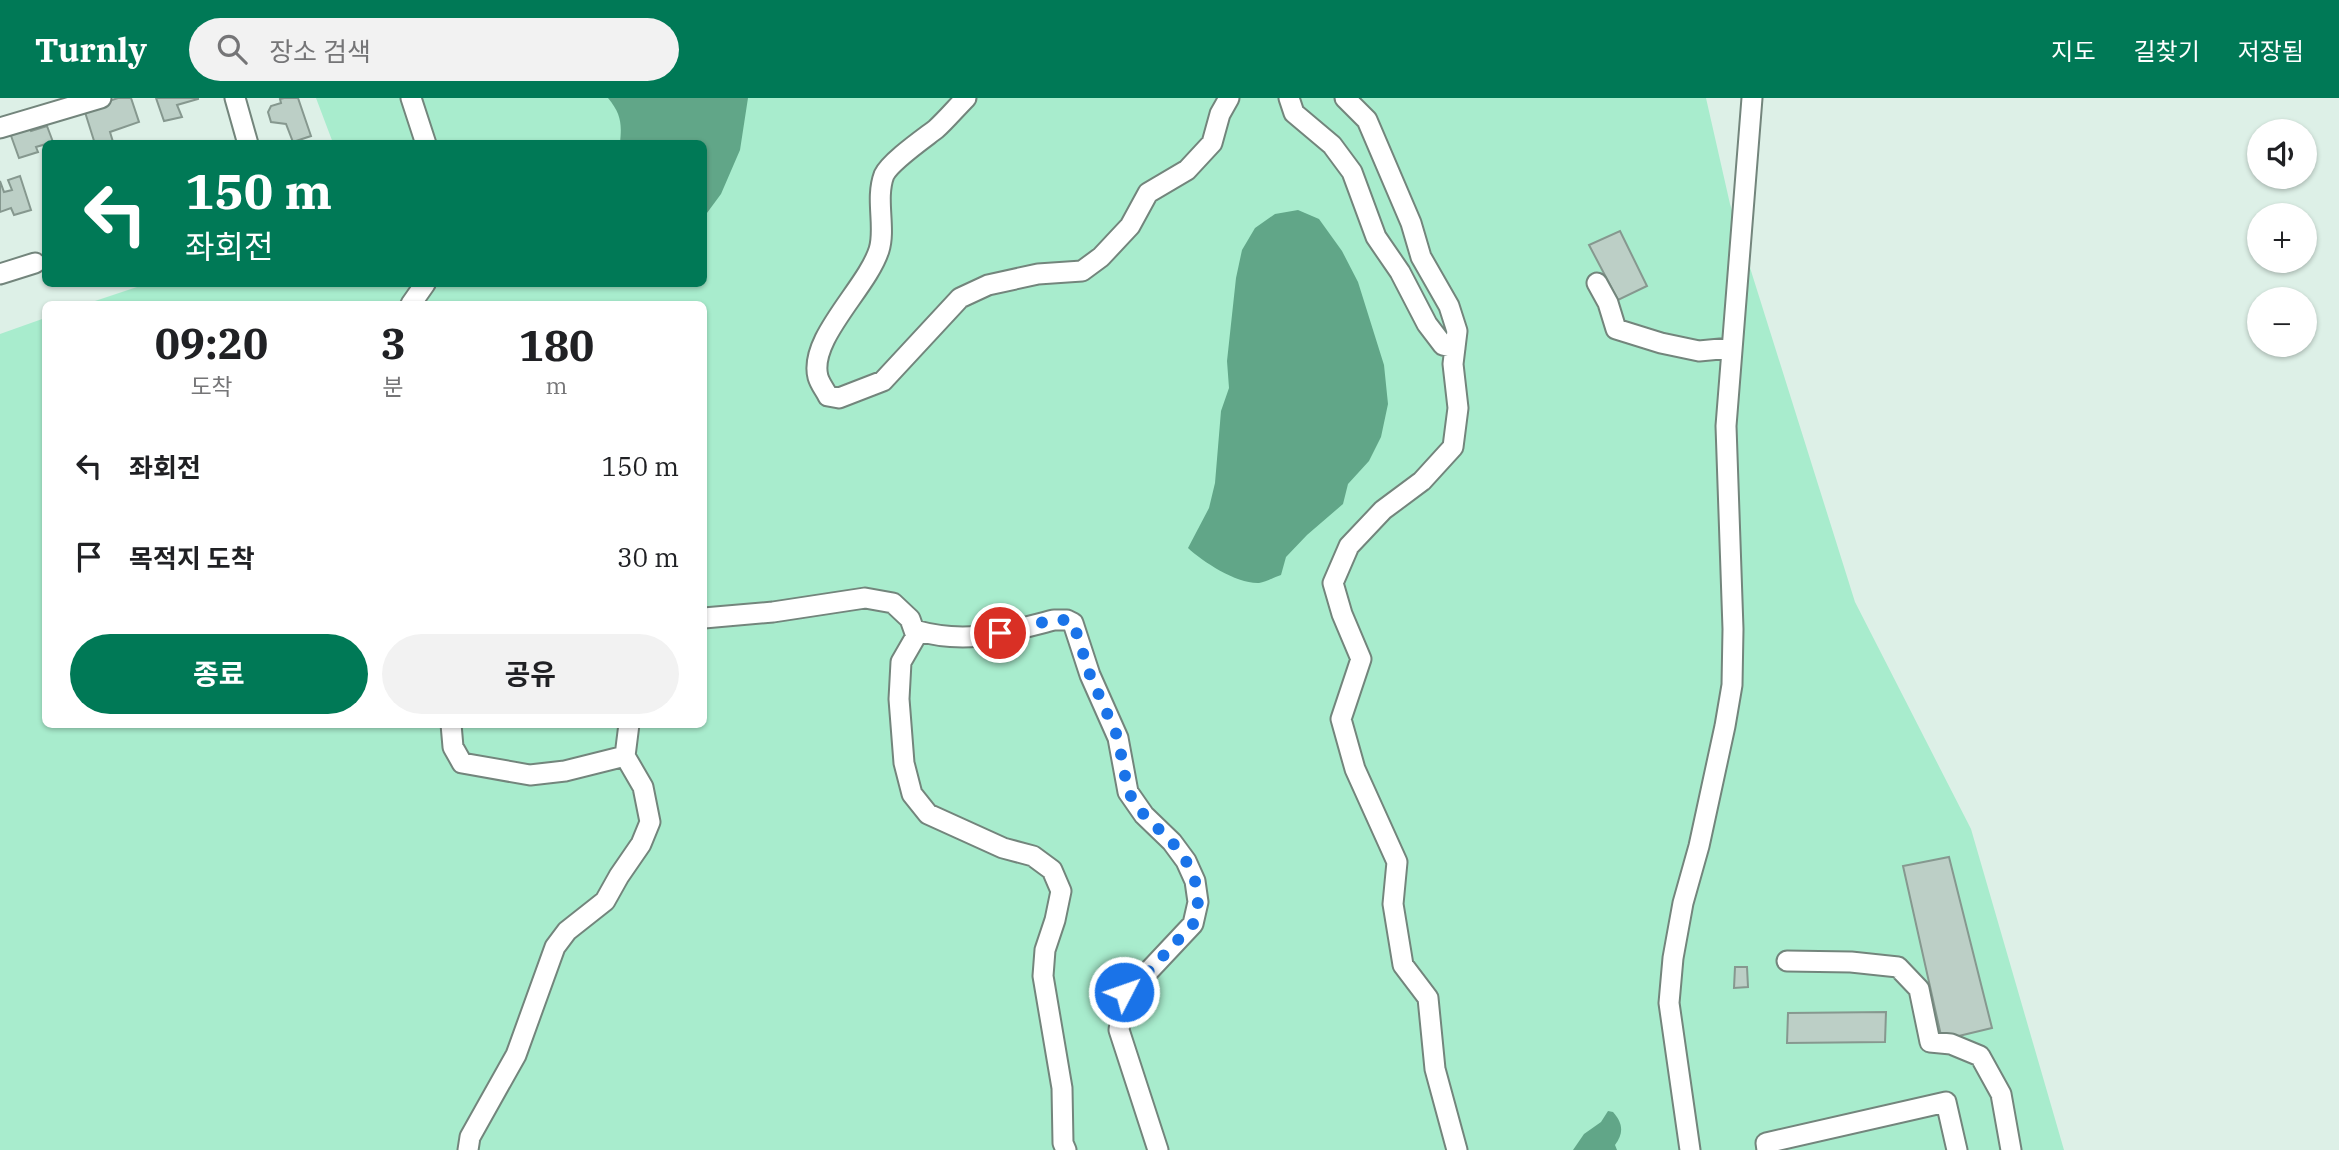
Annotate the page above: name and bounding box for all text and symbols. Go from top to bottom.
search box [189,18,679,81]
text: Turnly [35,28,147,71]
icon: search [213,30,251,68]
text: 장소 검색 [269,34,371,68]
text: 지도 [2051,35,2096,67]
text: 길찾기 [2134,35,2200,67]
text: 저장됨 [2238,35,2304,67]
map controls [2247,119,2317,357]
button: sound [2247,119,2317,189]
text: 150 m [185,159,332,222]
icon: left [70,168,161,259]
button: + [2247,203,2317,273]
text: 좌회전 [185,225,273,267]
button: − [2247,287,2317,357]
text: 09:20 [155,316,268,371]
text: 3 [381,316,406,371]
text: 180 [519,318,594,373]
text: m [546,370,567,400]
text: 도착 [190,371,233,401]
text: 분 [383,371,404,401]
icon: left [70,447,108,485]
text: 150 m [601,449,679,483]
text: 좌회전 [129,450,201,484]
icon: arrive [70,538,108,576]
text: 30 m [617,540,679,574]
text: 목적지 도착 [129,541,255,575]
pin [970,603,1030,663]
icon: arrive [981,614,1019,652]
button: 종료 [70,634,368,714]
button: 공유 [382,634,679,714]
position arrow [1087,955,1161,1029]

